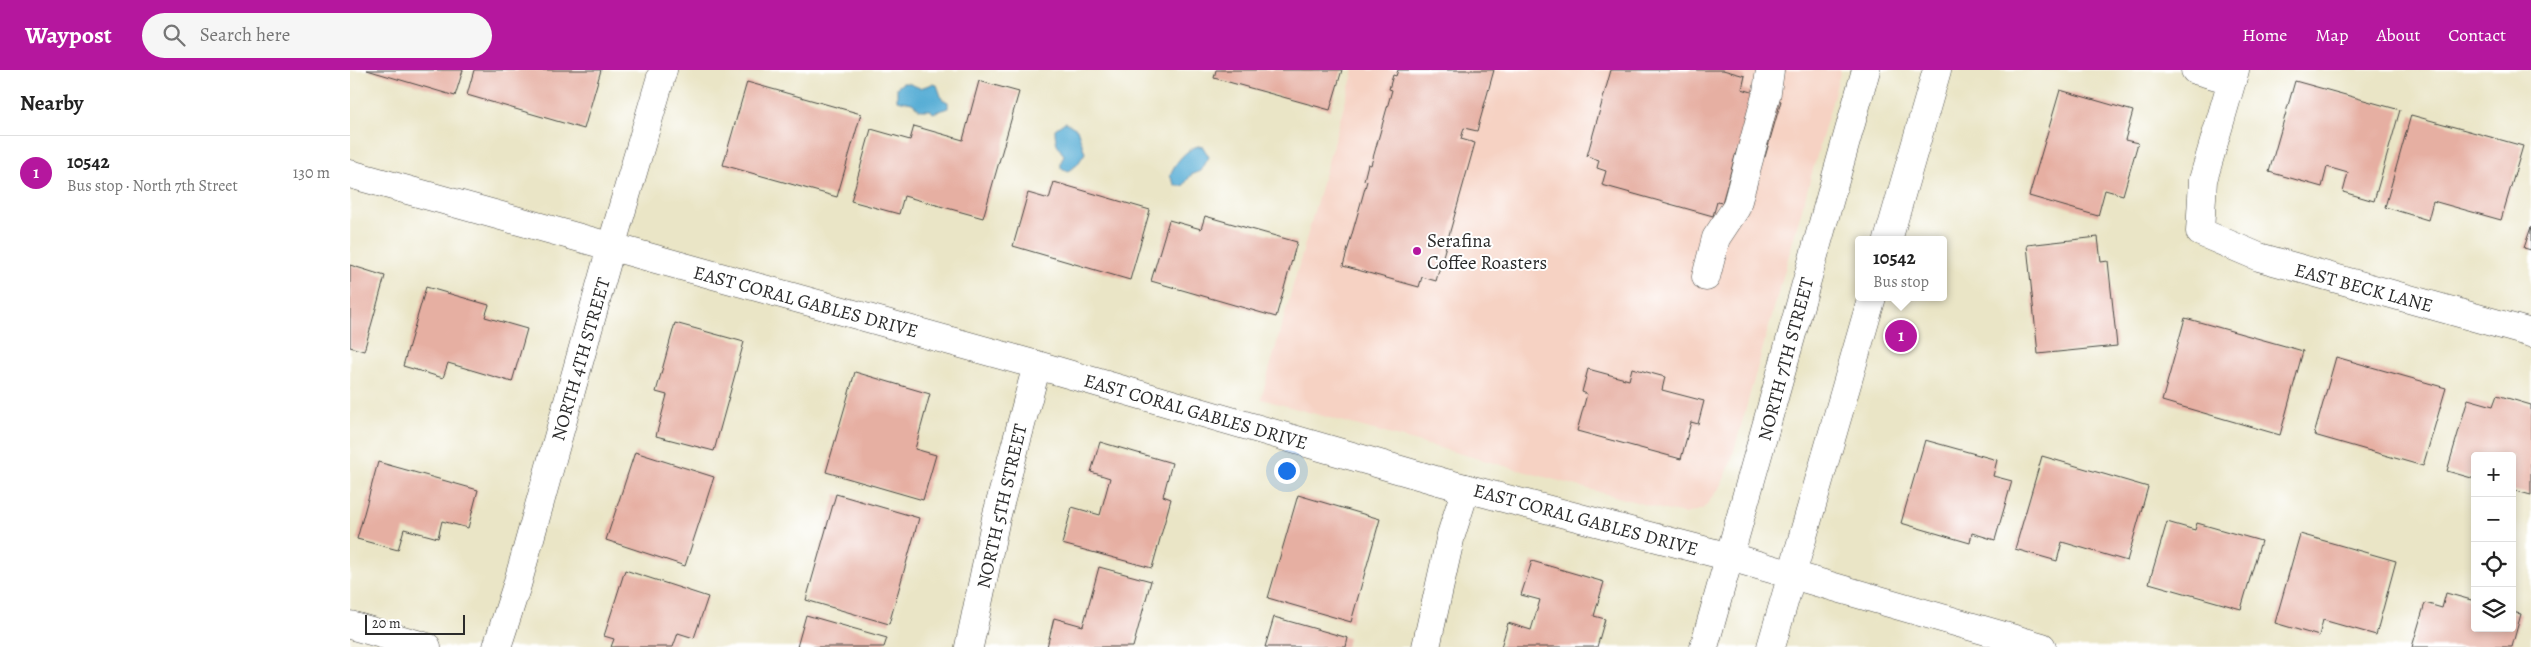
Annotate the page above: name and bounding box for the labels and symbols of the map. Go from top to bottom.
place label: Serafina Coffee Roasters [1427,228,1547,276]
marker: Serafina Coffee Roasters [1411,245,1423,257]
street label: EAST BECK LANE [2292,257,2436,319]
street label: EAST CORAL GABLES DRIVE [691,259,921,344]
street label: NORTH 4TH STREET [545,274,617,444]
street label: NORTH 7TH STREET [1752,274,1820,444]
pin: 1 [1885,317,1917,355]
street label: EAST CORAL GABLES DRIVE [1081,368,1311,456]
street label: NORTH 5TH STREET [970,421,1034,591]
your location [1274,458,1300,484]
street label: EAST CORAL GABLES DRIVE [1471,477,1701,562]
scale bar [365,612,465,635]

